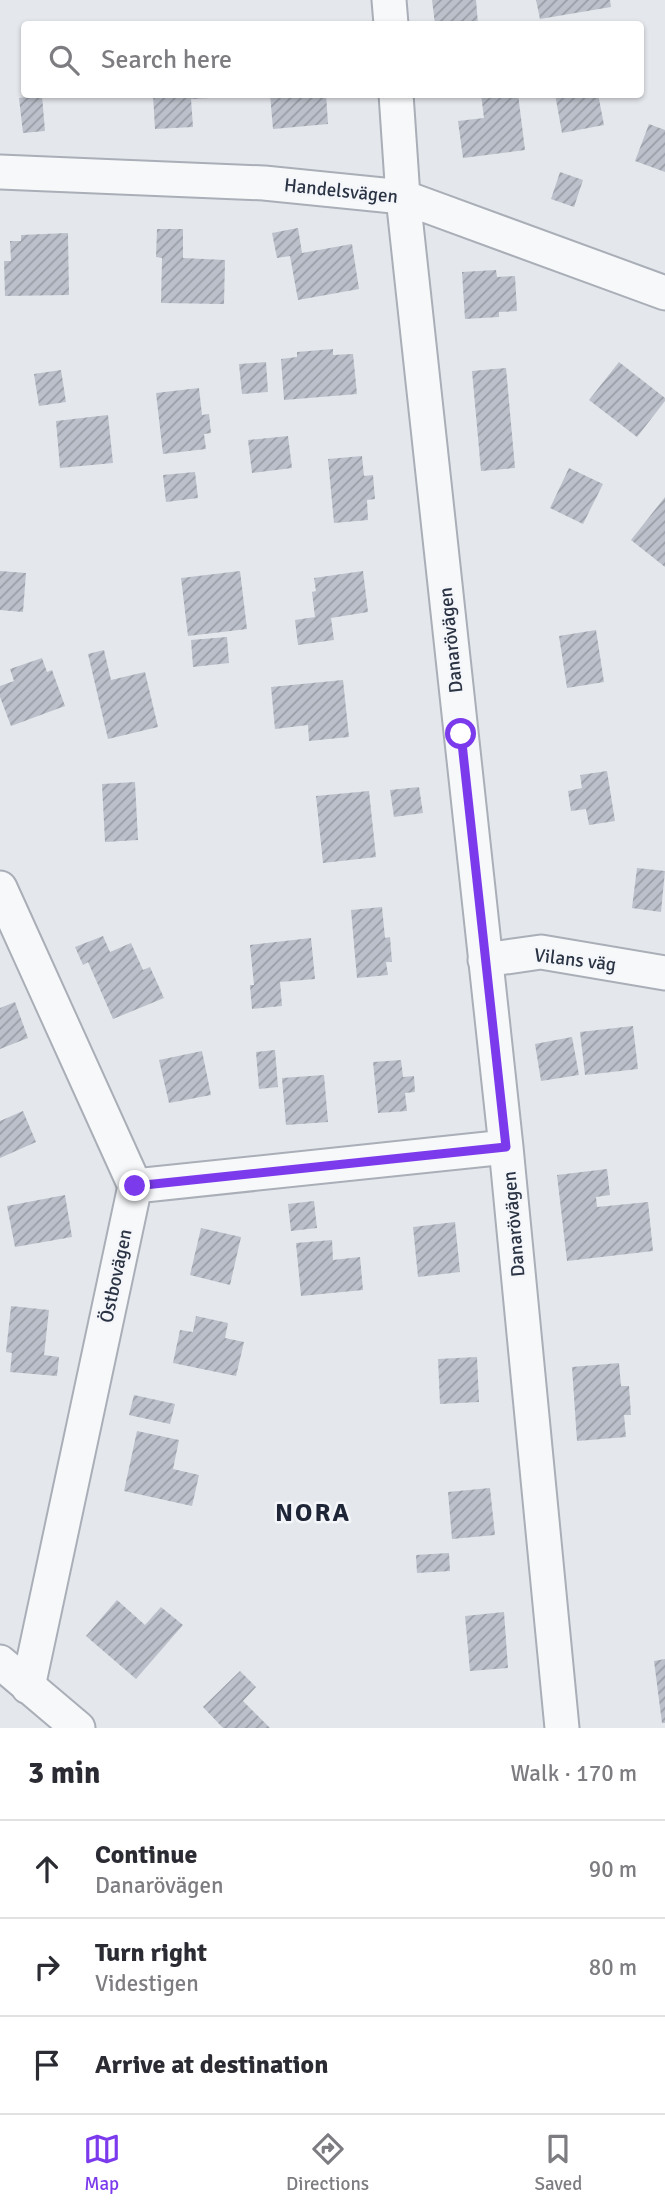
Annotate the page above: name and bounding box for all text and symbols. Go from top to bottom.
search box [21,21,644,98]
icon: search [45,41,83,79]
text: Search here [101,44,232,76]
street label: Handelsvägen [283,173,399,209]
street label: Danarövägen [434,586,468,694]
route start [445,718,476,749]
street label: Vilans väg [533,943,617,977]
route end [119,1170,150,1201]
street label: Danarövägen [497,1170,531,1278]
street label: Östbovägen [94,1227,138,1325]
district label: NORA [275,1497,351,1529]
text: 3 min [28,1755,100,1792]
text: Walk · 170 m [511,1759,637,1788]
text: Continue [95,1839,197,1871]
icon: ahead [28,1850,66,1888]
text: 90 m [589,1855,637,1884]
text: Danarövägen [95,1871,224,1900]
text: Turn right [95,1937,207,1969]
icon: right [28,1948,66,1986]
text: 80 m [589,1953,637,1982]
text: Videstigen [95,1969,199,1998]
icon: arrive [28,2046,66,2084]
text: Arrive at destination [95,2049,328,2081]
tab: Map [83,2130,121,2196]
tab: Directions [286,2130,369,2196]
tab: Saved [534,2130,582,2196]

